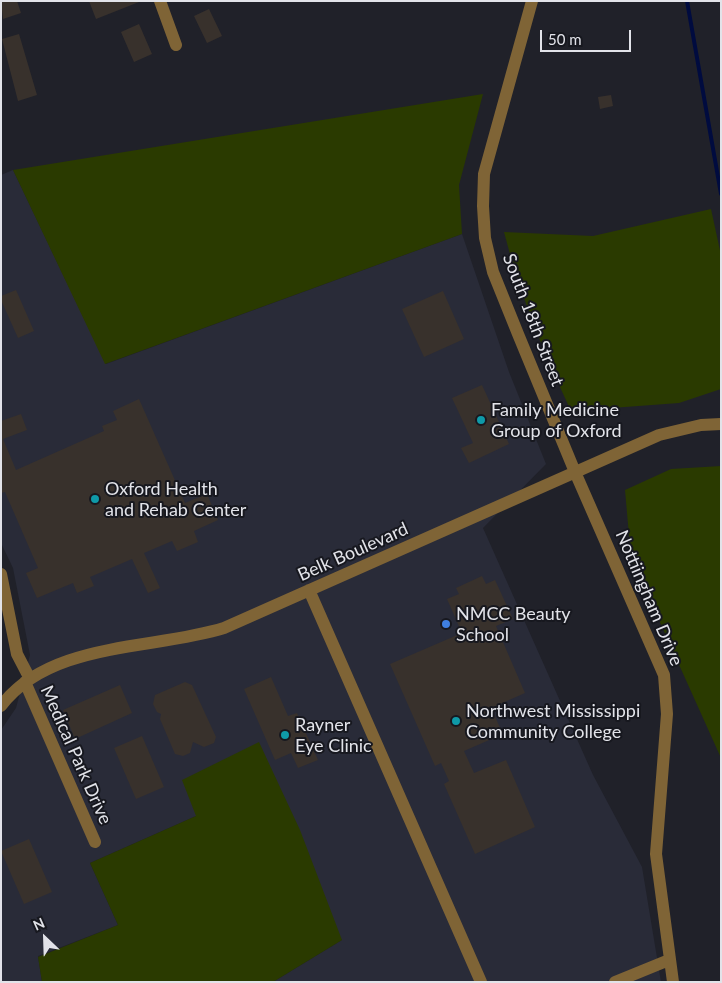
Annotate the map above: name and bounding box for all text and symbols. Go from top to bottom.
scale bar [542,20,633,52]
text: 50 m [548,30,582,48]
street label: South 18th Street [498,251,568,389]
place label: Family Medicine Group of Oxford [491,399,622,442]
marker: Family Medicine Group of Oxford [475,414,487,426]
place label: Oxford Health and Rehab Center [105,478,246,520]
marker: Oxford Health and Rehab Center [89,493,101,505]
street label: Belk Boulevard [294,518,412,586]
street label: Nottiingham Drive [611,527,687,669]
place label: NMCC Beauty School [456,603,571,646]
marker: NMCC Beauty School [440,618,452,630]
street label: Medical Park Drive [36,682,116,828]
place label: Northwest Mississippi Community College [466,700,640,742]
place label: Rayner Eye Clinic [295,714,372,756]
marker: Northwest Mississippi Community College [450,715,462,727]
marker: Rayner Eye Clinic [279,729,291,741]
north arrow [20,913,70,963]
text: N [30,914,47,934]

